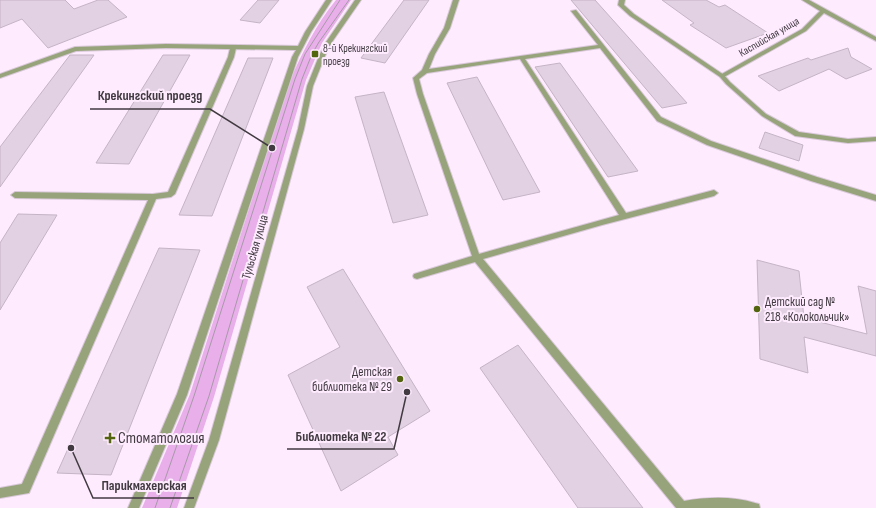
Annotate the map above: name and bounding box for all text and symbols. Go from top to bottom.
street label: Каспийская улица [736,14,802,60]
place label: 8-й Крекингский проезд [323,42,388,68]
marker: 8-й Крекингский проезд [310,49,320,59]
callout: Крекингский проезд [90,83,210,109]
text: Крекингский проезд [98,87,202,104]
street label: Тульская улица [238,213,272,281]
place label: Детский сад № 218 «Колокольчик» [765,294,849,325]
marker: Детский сад № 218 «Колокольчик» [752,304,762,314]
place label: Детская библиотека № 29 [312,364,392,395]
marker: Детская библиотека № 29 [395,374,405,384]
callout: Библиотека № 22 [287,423,394,449]
text: Библиотека № 22 [296,428,386,445]
place label: Стоматология [118,429,205,448]
marker: Стоматология [105,433,115,443]
callout: Парикмахерская [93,472,194,498]
text: Парикмахерская [101,477,187,494]

